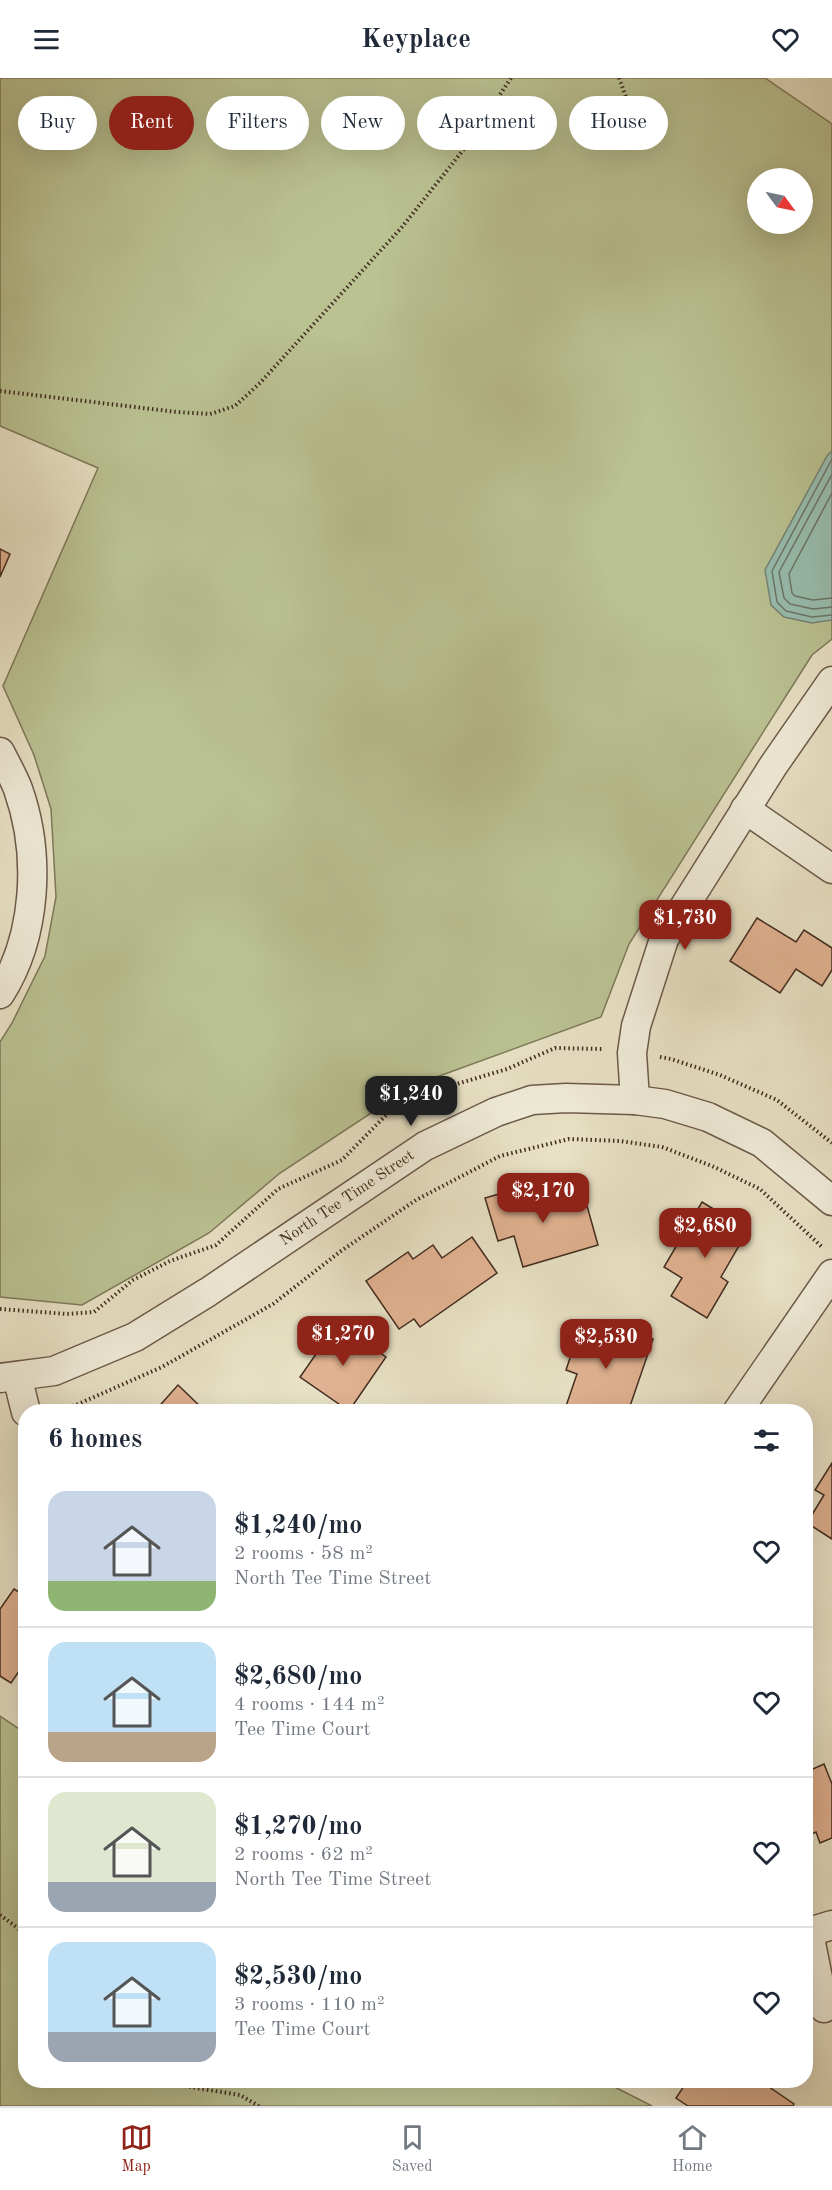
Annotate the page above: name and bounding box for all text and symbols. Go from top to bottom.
icon: menu [30,23,63,56]
icon: heart [769,23,802,56]
text: Keyplace [361,26,471,53]
chip: Buy [18,96,97,150]
chip: Rent [109,96,194,150]
chip: Filters [206,96,309,150]
chip: New [321,96,405,150]
chip: Apartment [417,96,557,150]
chip: House [569,96,668,150]
north arrow [747,168,813,234]
map controls [747,168,813,234]
pin: $1,730 [636,900,734,951]
text: $1,730 [653,909,717,929]
pin: $1,240 [362,1076,460,1127]
text: $1,240 [379,1085,443,1105]
street label: North Tee Time Street [277,1147,418,1249]
pin: $2,170 [494,1173,592,1224]
text: $2,170 [511,1182,575,1202]
pin: $2,680 [656,1208,754,1259]
text: $2,680 [673,1217,737,1237]
pin: $1,270 [294,1316,392,1367]
pin: $2,530 [557,1319,655,1370]
text: $1,270 [311,1325,375,1345]
text: $2,530 [574,1328,638,1348]
icon: filters [750,1424,783,1457]
text: 6 homes [48,1427,142,1453]
text: $1,240/mo [234,1513,362,1539]
icon: home [96,1515,168,1587]
icon: heart [750,1535,783,1568]
text: 2 rooms · 58 m² [234,1544,373,1564]
text: North Tee Time Street [234,1569,431,1589]
text: $2,680/mo [234,1664,362,1690]
icon: home [96,1666,168,1738]
icon: heart [750,1686,783,1719]
text: 4 rooms · 144 m² [234,1695,384,1715]
text: Tee Time Court [234,1720,370,1740]
text: $1,270/mo [234,1814,362,1840]
icon: home [96,1816,168,1888]
icon: heart [750,1836,783,1869]
text: 2 rooms · 62 m² [234,1845,373,1865]
text: North Tee Time Street [234,1870,431,1890]
text: $2,530/mo [234,1964,362,1990]
icon: home [96,1966,168,2038]
icon: heart [750,1986,783,2019]
text: 3 rooms · 110 m² [234,1995,384,2015]
text: Tee Time Court [234,2020,370,2040]
tab: Map [120,2121,153,2177]
tab: Saved [392,2121,433,2177]
tab: Home [672,2121,712,2177]

